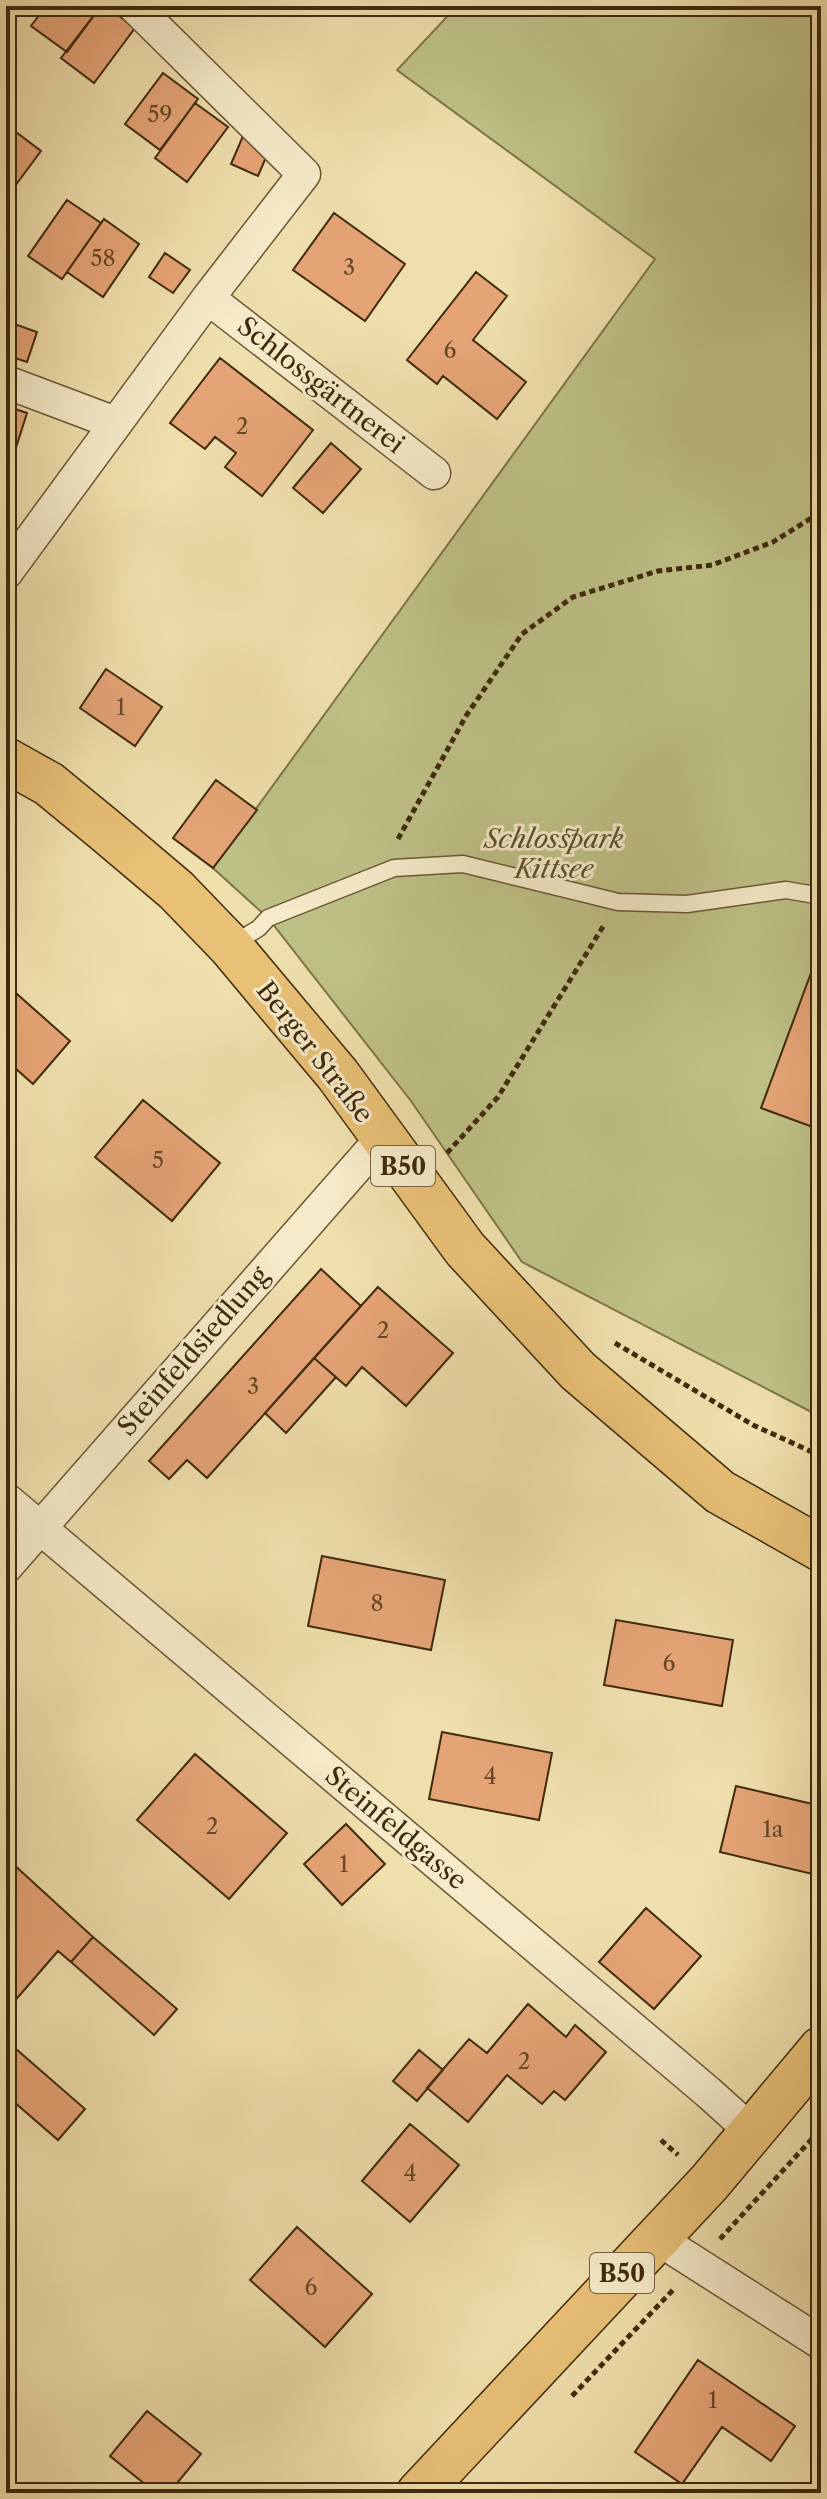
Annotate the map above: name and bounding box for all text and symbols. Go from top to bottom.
house number: 59 [148,101,172,128]
house number: 58 [91,245,115,272]
house number: 3 [343,254,355,281]
street label: Schlossgärtnerei [231,310,411,460]
house number: 6 [444,337,457,364]
house number: 2 [236,413,248,440]
house number: 1 [116,694,126,721]
park label: Schlosspark Kittsee [482,823,624,885]
street label: Berger Straße [250,975,380,1129]
road number: B50 [371,1146,435,1186]
house number: 5 [152,1147,164,1174]
street label: Steinfeldsiedlung [111,1260,275,1442]
house number: 2 [377,1317,389,1344]
house number: 3 [247,1373,259,1400]
house number: 8 [370,1590,384,1617]
house number: 6 [663,1650,676,1677]
street label: Steinfeldgasse [319,1759,473,1897]
house number: 4 [484,1763,496,1790]
house number: 2 [206,1813,218,1840]
house number: 1a [763,1816,784,1843]
house number: 1 [339,1851,349,1878]
house number: 2 [518,2048,530,2075]
house number: 4 [404,2160,416,2187]
road number: B50 [590,2253,654,2293]
house number: 6 [305,2274,318,2301]
house number: 1 [708,2387,718,2414]

